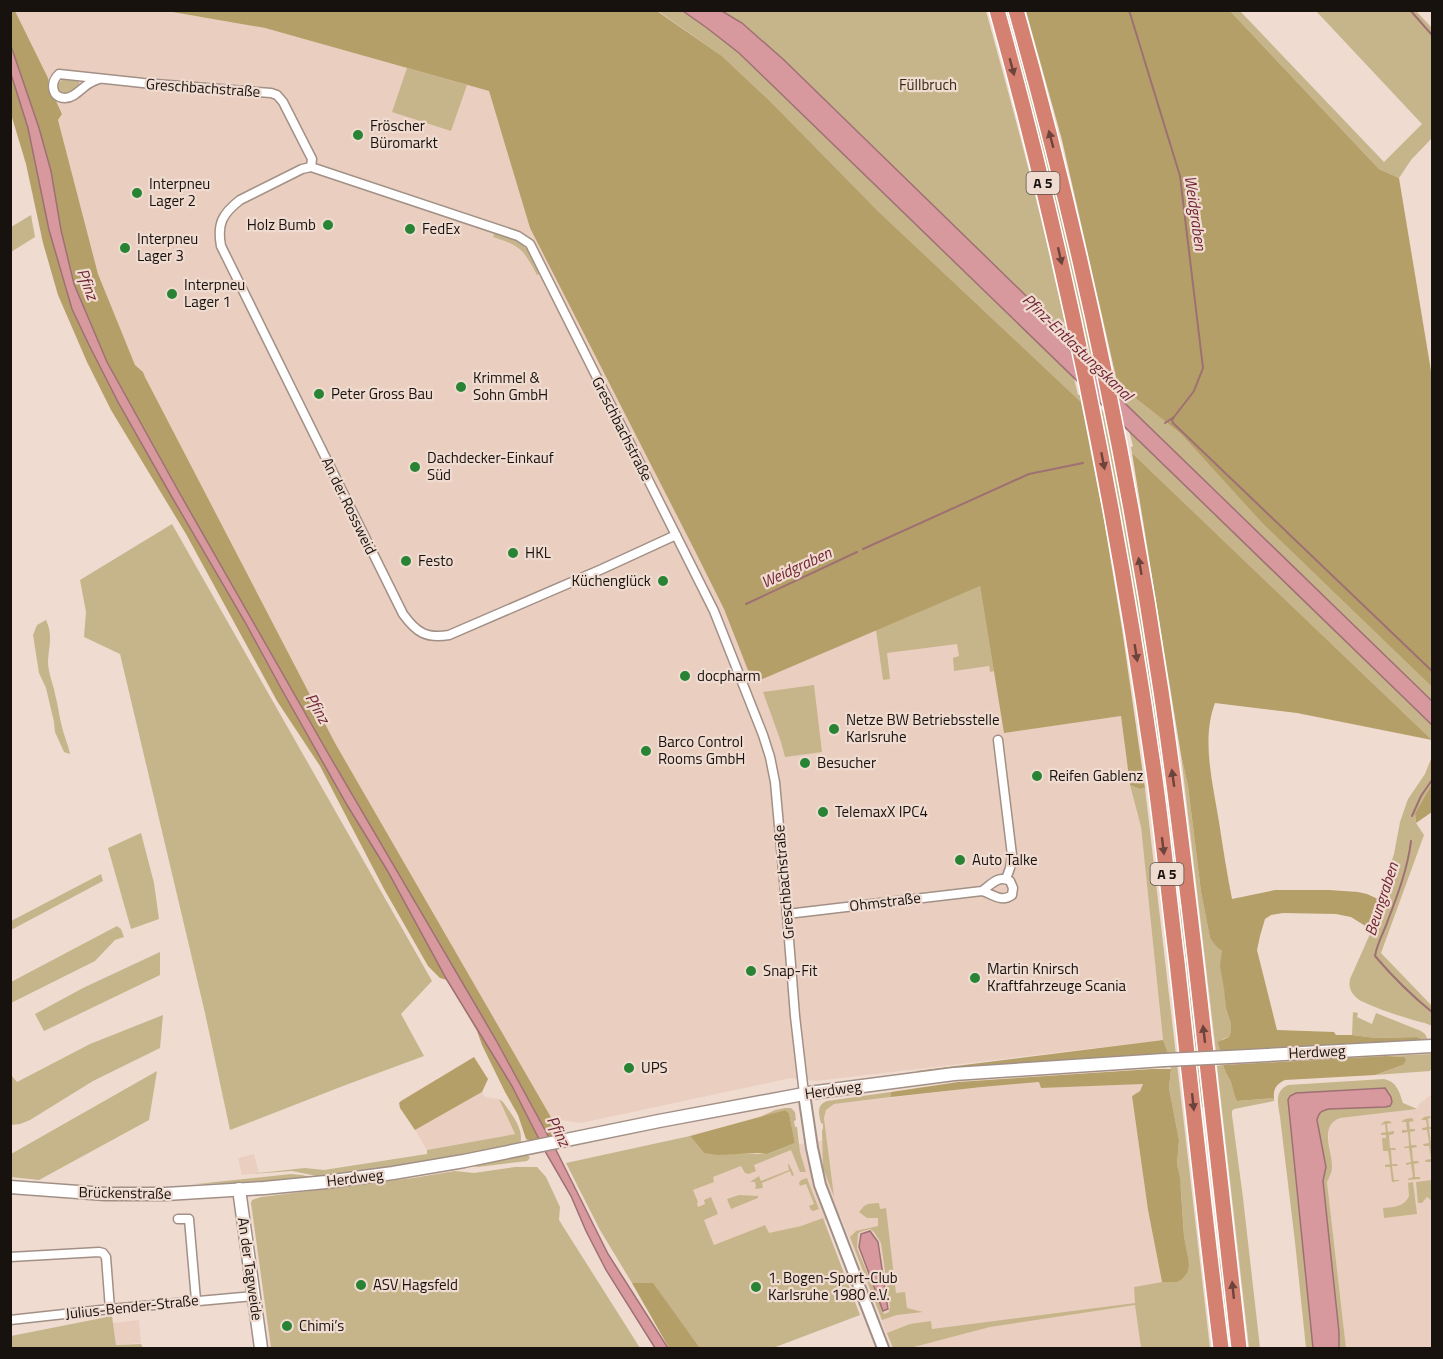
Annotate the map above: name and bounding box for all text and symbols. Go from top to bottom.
one-way arrow [1008,58,1018,76]
street label: Greschbachstraße [145,72,261,103]
park label: Füllbruch [899,73,957,96]
place label: Fröscher Büromarkt [370,114,439,154]
marker: Fröscher Büromarkt [351,128,365,142]
one-way arrow [1045,130,1055,148]
place label: Interpneu Lager 2 [149,172,210,212]
road number: A 5 [1026,172,1060,194]
water label: Weidgraben [1179,174,1213,253]
marker: Interpneu Lager 2 [130,186,144,200]
place label: Holz Bumb [247,213,316,236]
place label: FedEx [422,217,460,240]
marker: Holz Bumb [321,218,335,232]
marker: FedEx [403,222,417,236]
place label: Interpneu Lager 3 [137,227,198,267]
marker: Interpneu Lager 3 [118,241,132,255]
one-way arrow [1055,247,1065,265]
water label: Pfinz [71,265,105,304]
place label: Interpneu Lager 1 [184,273,245,313]
marker: Interpneu Lager 1 [165,287,179,301]
water label: Pfinz-Entlastungskanal [1017,288,1140,407]
place label: Krimmel & Sohn GmbH [473,366,548,406]
street label: Greschbachstraße [586,373,659,485]
marker: Krimmel & Sohn GmbH [454,380,468,394]
place label: Peter Gross Bau [331,382,433,405]
marker: Peter Gross Bau [312,387,326,401]
place label: Dachdecker-Einkauf Süd [427,446,554,486]
one-way arrow [1099,451,1108,470]
street label: An der Rossweid [316,453,383,558]
marker: Dachdecker-Einkauf Süd [408,460,422,474]
water label: Weidgraben [757,540,836,594]
place label: HKL [525,541,551,564]
marker: HKL [506,546,520,560]
place label: Festo [418,549,453,572]
marker: Festo [399,554,413,568]
one-way arrow [1136,556,1145,575]
place label: Küchenglück [572,569,651,592]
marker: Küchenglück [656,574,670,588]
one-way arrow [1131,644,1140,663]
place label: docpharm [697,664,761,687]
marker: docpharm [678,669,692,683]
water label: Pfinz [300,688,337,729]
place label: Netze BW Betriebsstelle Karlsruhe [846,708,1000,748]
marker: Netze BW Betriebsstelle Karlsruhe [827,722,841,736]
place label: Barco Control Rooms GmbH [658,730,745,770]
marker: Barco Control Rooms GmbH [639,744,653,758]
place label: Besucher [817,751,876,774]
marker: Besucher [798,756,812,770]
place label: Reifen Gablenz [1049,764,1143,787]
one-way arrow [1168,768,1177,787]
marker: Reifen Gablenz [1030,769,1044,783]
place label: TelemaxX IPC4 [835,800,928,823]
marker: TelemaxX IPC4 [816,805,830,819]
street label: Greschbachstraße [767,824,800,940]
one-way arrow [1159,837,1168,856]
place label: Auto Talke [972,848,1038,871]
marker: Auto Talke [953,853,967,867]
water label: Beungraben [1358,858,1405,939]
road number: A 5 [1150,863,1184,885]
street label: Ohmstraße [848,886,922,917]
place label: Martin Knirsch Kraftfahrzeuge Scania [987,957,1127,997]
place label: Snap-Fit [763,959,818,982]
marker: Snap-Fit [744,964,758,978]
marker: Martin Knirsch Kraftfahrzeuge Scania [968,971,982,985]
one-way arrow [1199,1024,1208,1043]
street label: Herdweg [1288,1039,1346,1064]
place label: UPS [641,1056,668,1079]
marker: UPS [622,1061,636,1075]
street label: Herdweg [803,1074,863,1105]
one-way arrow [1188,1093,1198,1112]
water label: Pfinz [541,1111,577,1152]
street label: Herdweg [325,1163,385,1192]
street label: Brückenstraße [78,1180,172,1205]
street label: An der Tagweide [232,1216,269,1322]
place label: 1. Bogen-Sport-Club Karlsruhe 1980 e.V. [768,1266,898,1306]
place label: ASV Hagsfeld [373,1273,458,1296]
marker: ASV Hagsfeld [354,1278,368,1292]
marker: 1. Bogen-Sport-Club Karlsruhe 1980 e.V. [749,1280,763,1294]
one-way arrow [1228,1281,1237,1300]
street label: Julius-Bender-Straße [64,1288,200,1325]
place label: Chimi’s [299,1314,344,1337]
marker: Chimi’s [280,1319,294,1333]

